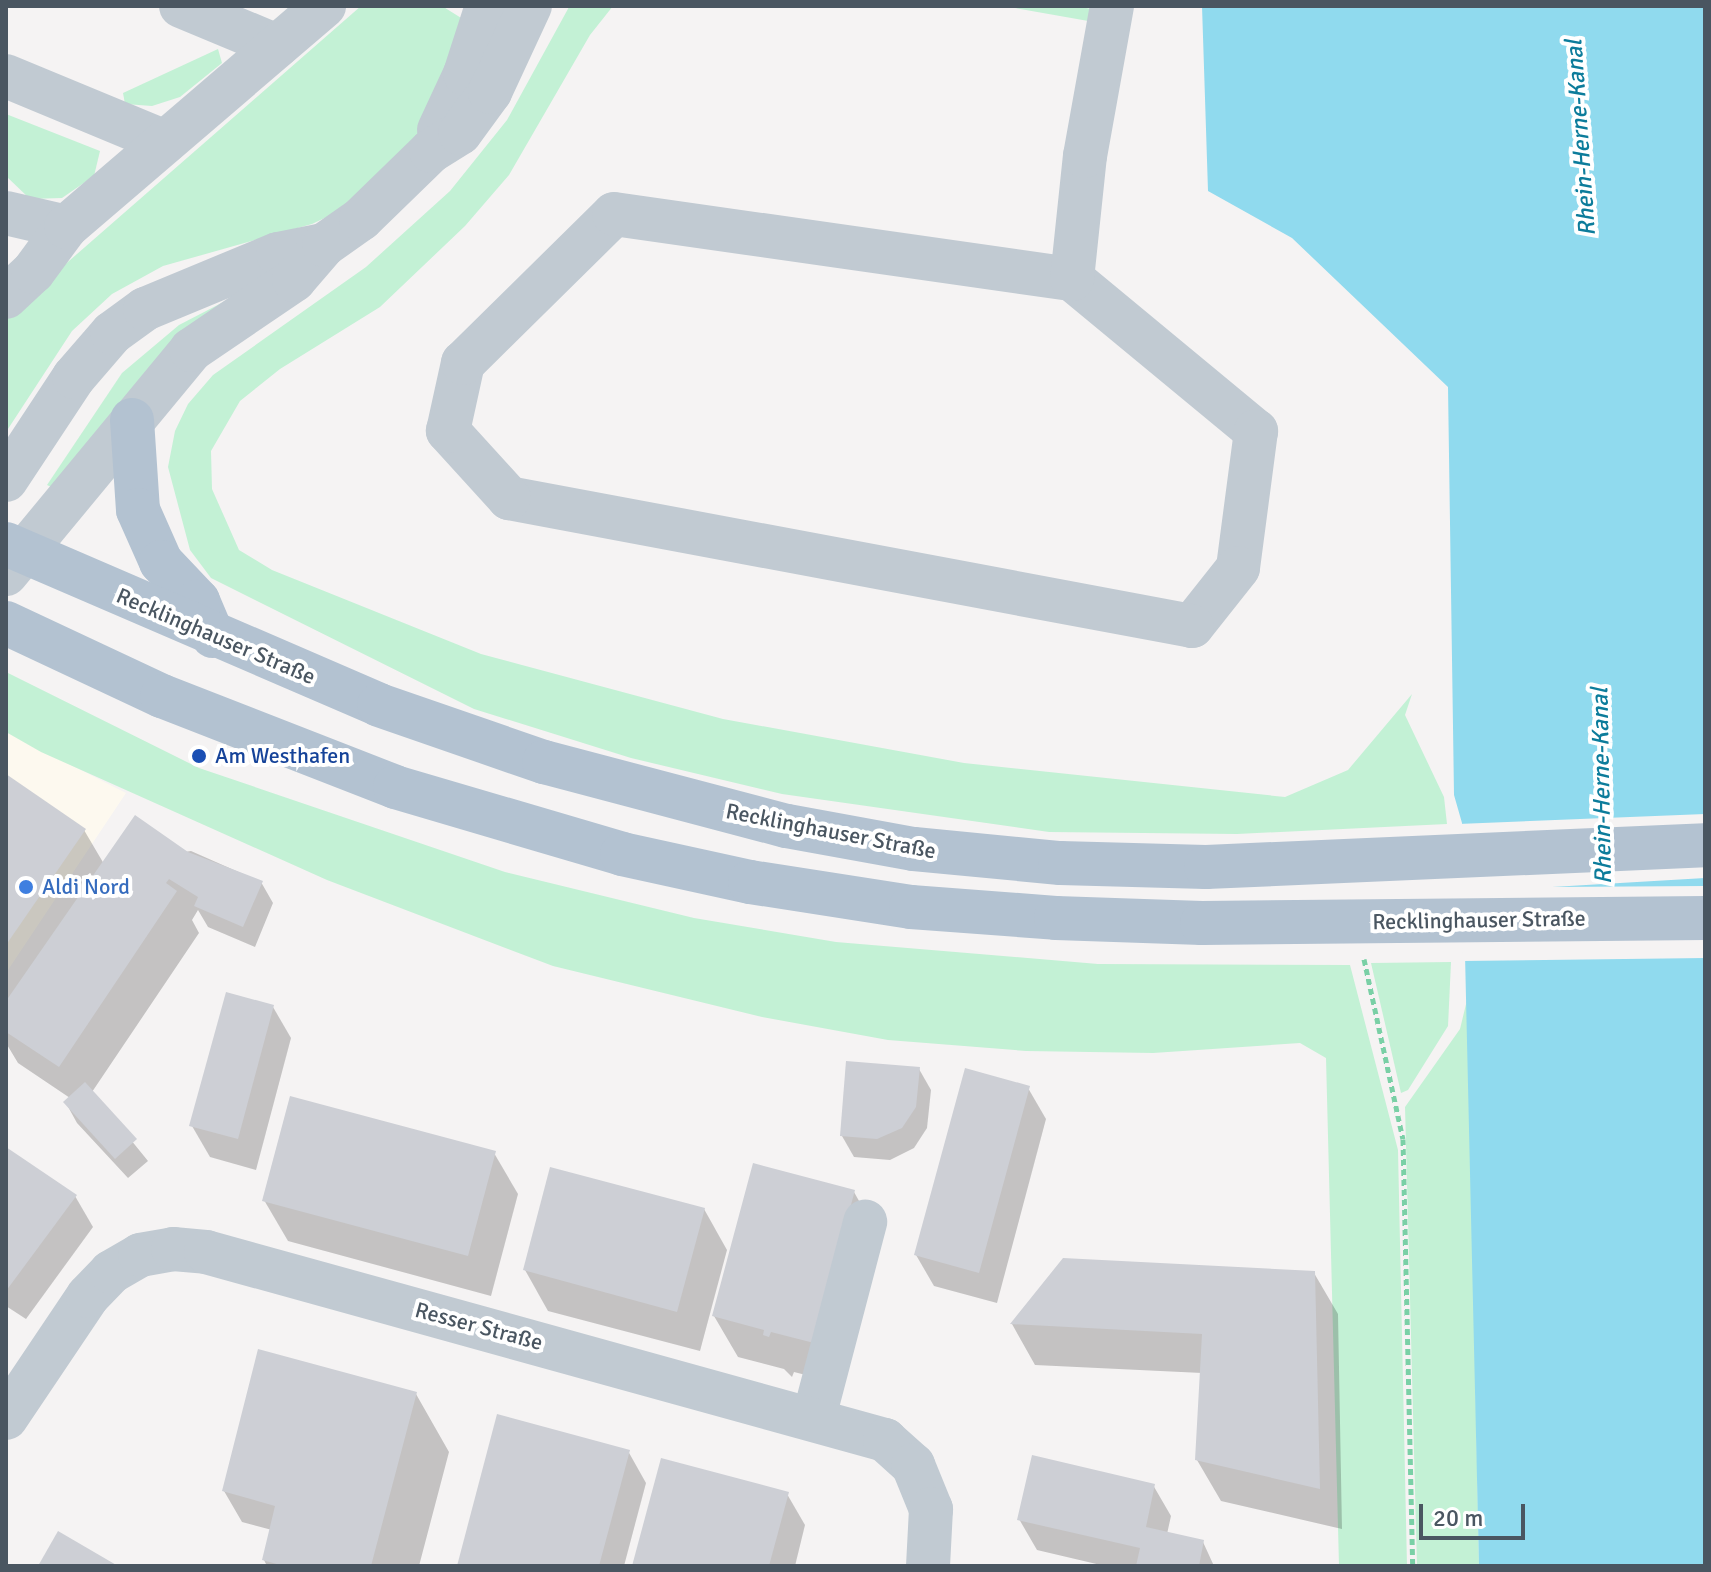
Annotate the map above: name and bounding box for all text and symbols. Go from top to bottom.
water label: Rhein-Herne-Kanal [1560,39,1602,237]
street label: Recklinghauser Straße [113,582,319,690]
water label: Rhein-Herne-Kanal [1586,687,1618,885]
place label: Am Westhafen [215,743,350,769]
marker: Am Westhafen [190,747,208,765]
street label: Recklinghauser Straße [724,798,938,864]
place label: Aldi Nord [42,874,130,900]
marker: Aldi Nord [17,878,35,896]
street label: Recklinghauser Straße [1372,905,1586,935]
street label: Resser Straße [412,1296,546,1356]
scale bar [1423,1488,1529,1538]
text: 20 m [1433,1503,1483,1533]

